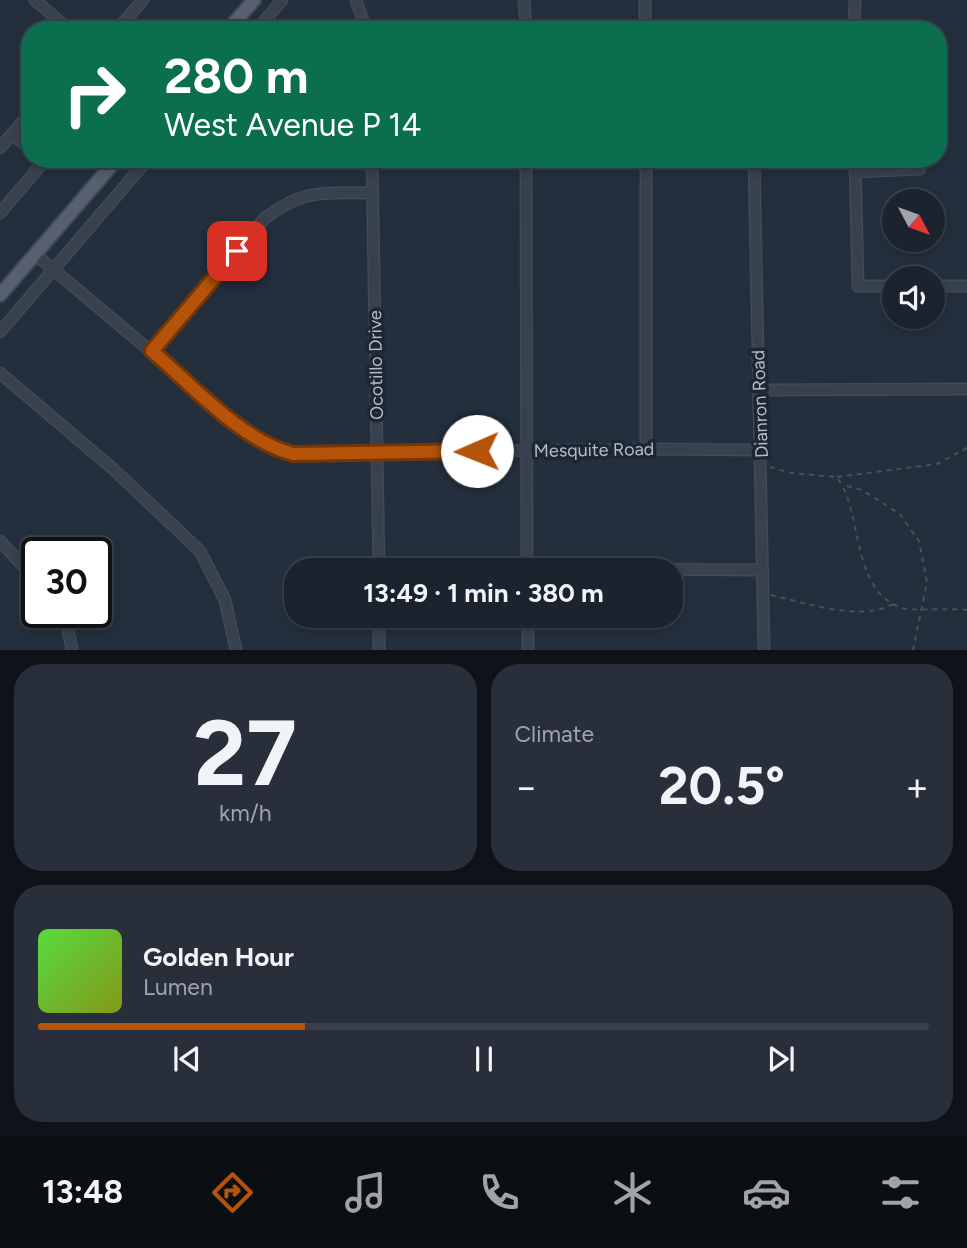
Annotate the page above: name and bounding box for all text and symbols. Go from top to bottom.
text: 280 m [164,46,309,105]
icon: right [49,49,140,140]
text: West Avenue P 14 [164,106,421,144]
north arrow [882,189,945,252]
map controls [882,189,945,329]
pin [207,221,267,281]
icon: arrive [218,232,256,270]
button: sound [882,266,945,329]
street label: Ocotillo Drive [364,310,388,420]
street label: Dianron Road [747,350,773,458]
position arrow [440,414,514,488]
street label: Mesquite Road [534,438,654,462]
speed limit sign: 30 [21,537,112,628]
text: 13:49 · 1 min · 380 m [363,577,604,609]
text: 27 [194,699,297,808]
text: Climate [515,720,594,748]
text: 20.5° [658,755,785,817]
text: − [515,764,538,810]
text: + [905,764,929,810]
text: km/h [219,799,272,827]
text: Golden Hour [143,941,294,973]
text: Lumen [143,973,213,1001]
icon: previous [168,1040,206,1078]
icon: pause [465,1040,503,1078]
icon: next [762,1040,800,1078]
icon: directions [208,1168,257,1217]
icon: music [341,1168,390,1217]
icon: phone [475,1168,524,1217]
icon: climate [608,1168,657,1217]
icon: car [742,1168,791,1217]
icon: filters [876,1168,925,1217]
text: 13:48 [42,1173,123,1211]

